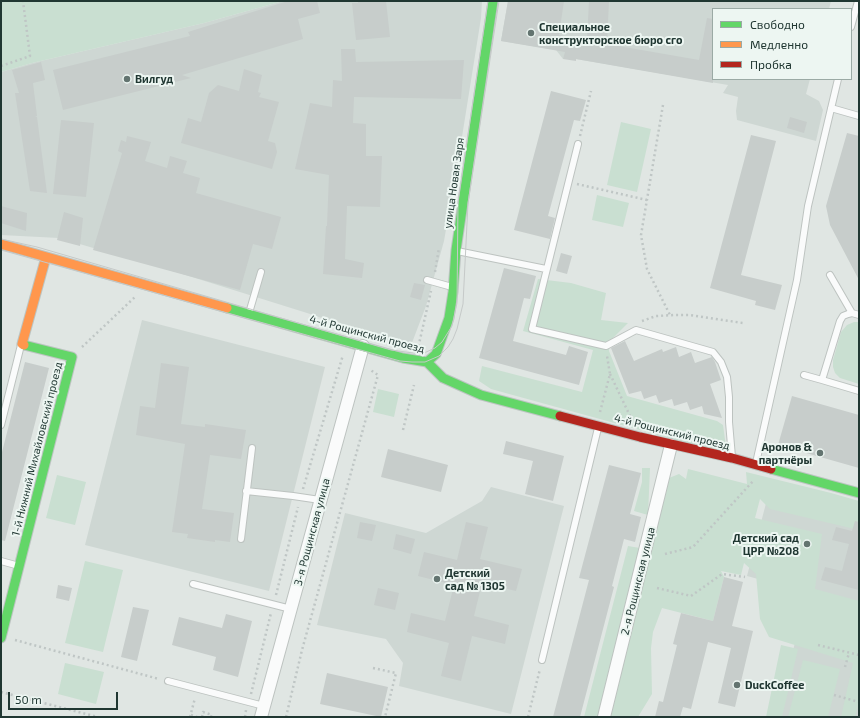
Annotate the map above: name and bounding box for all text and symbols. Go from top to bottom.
legend [712,8,852,80]
text: Свободно [750,17,805,31]
place label: Специальное конструкторское бюро сго [539,20,683,46]
marker: Специальное конструкторское бюро сго [526,28,536,38]
text: Медленно [750,37,808,51]
text: Пробка [750,57,792,71]
place label: Вилгуд [135,72,173,86]
marker: Вилгуд [122,74,132,84]
street label: улица Новая Заря [441,137,467,229]
street label: 4-й Рощинский проезд [308,312,426,356]
street label: 1-й Нижний Михайловский проезд [9,361,65,537]
street label: 4-й Рощинский проезд [613,411,731,453]
place label: Аронов & партнёры [759,440,812,466]
marker: Аронов & партнёры [815,448,825,458]
street label: 3-я Рощинская улица [291,477,333,587]
street label: 2-я Рощинская улица [618,526,658,636]
place label: Детский сад ЦРР №208 [733,531,799,557]
marker: Детский сад ЦРР №208 [802,539,812,549]
place label: Детский сад № 1305 [445,566,505,592]
marker: Детский сад № 1305 [432,574,442,584]
place label: DuckCoffee [745,678,804,692]
marker: DuckCoffee [732,680,742,690]
scale bar [10,684,120,710]
text: 50 m [15,692,42,706]

